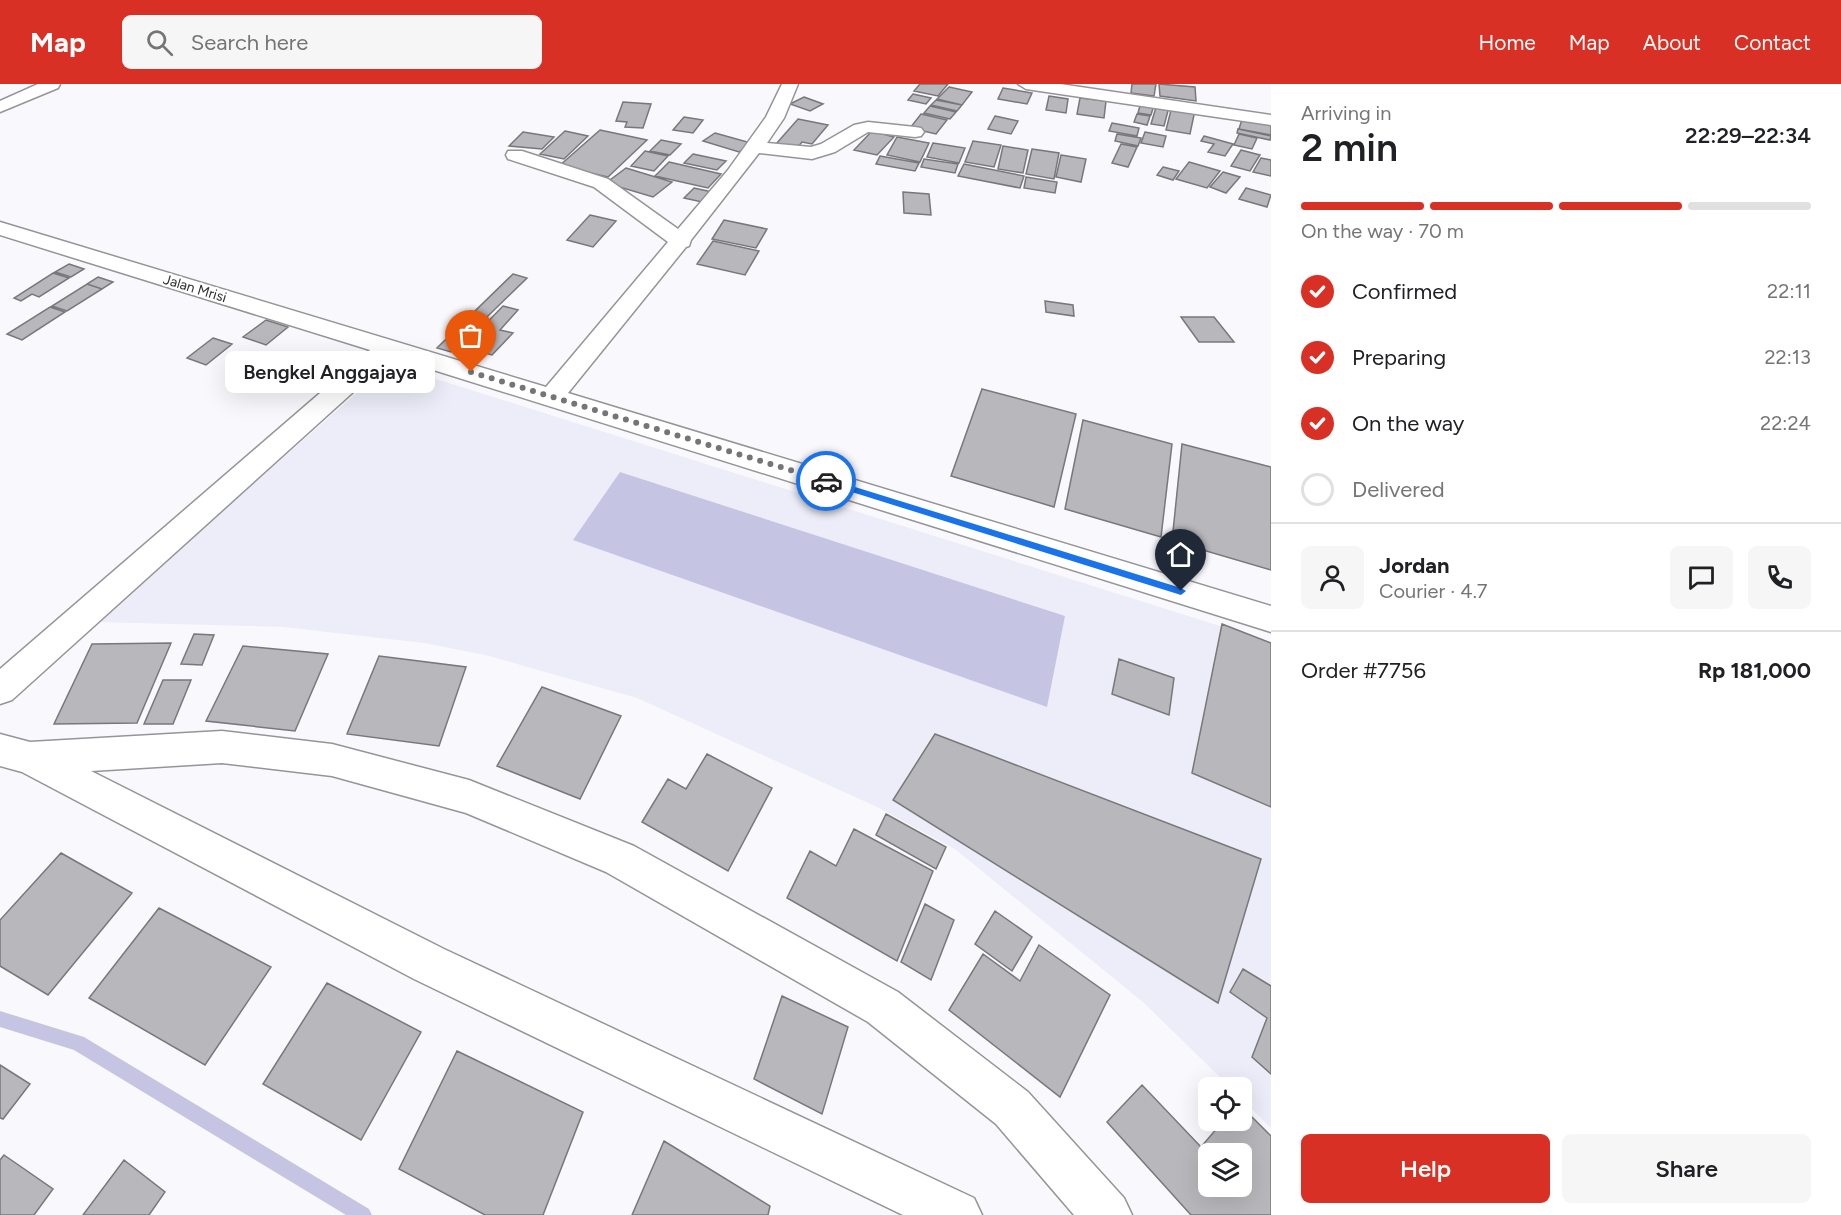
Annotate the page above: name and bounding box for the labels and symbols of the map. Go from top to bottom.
street label: Jalan Mrisi [161,271,229,306]
pin [445,310,496,372]
callout: Bengkel Anggajaya [225,351,435,393]
courier [796,451,856,511]
pin [1155,529,1206,591]

